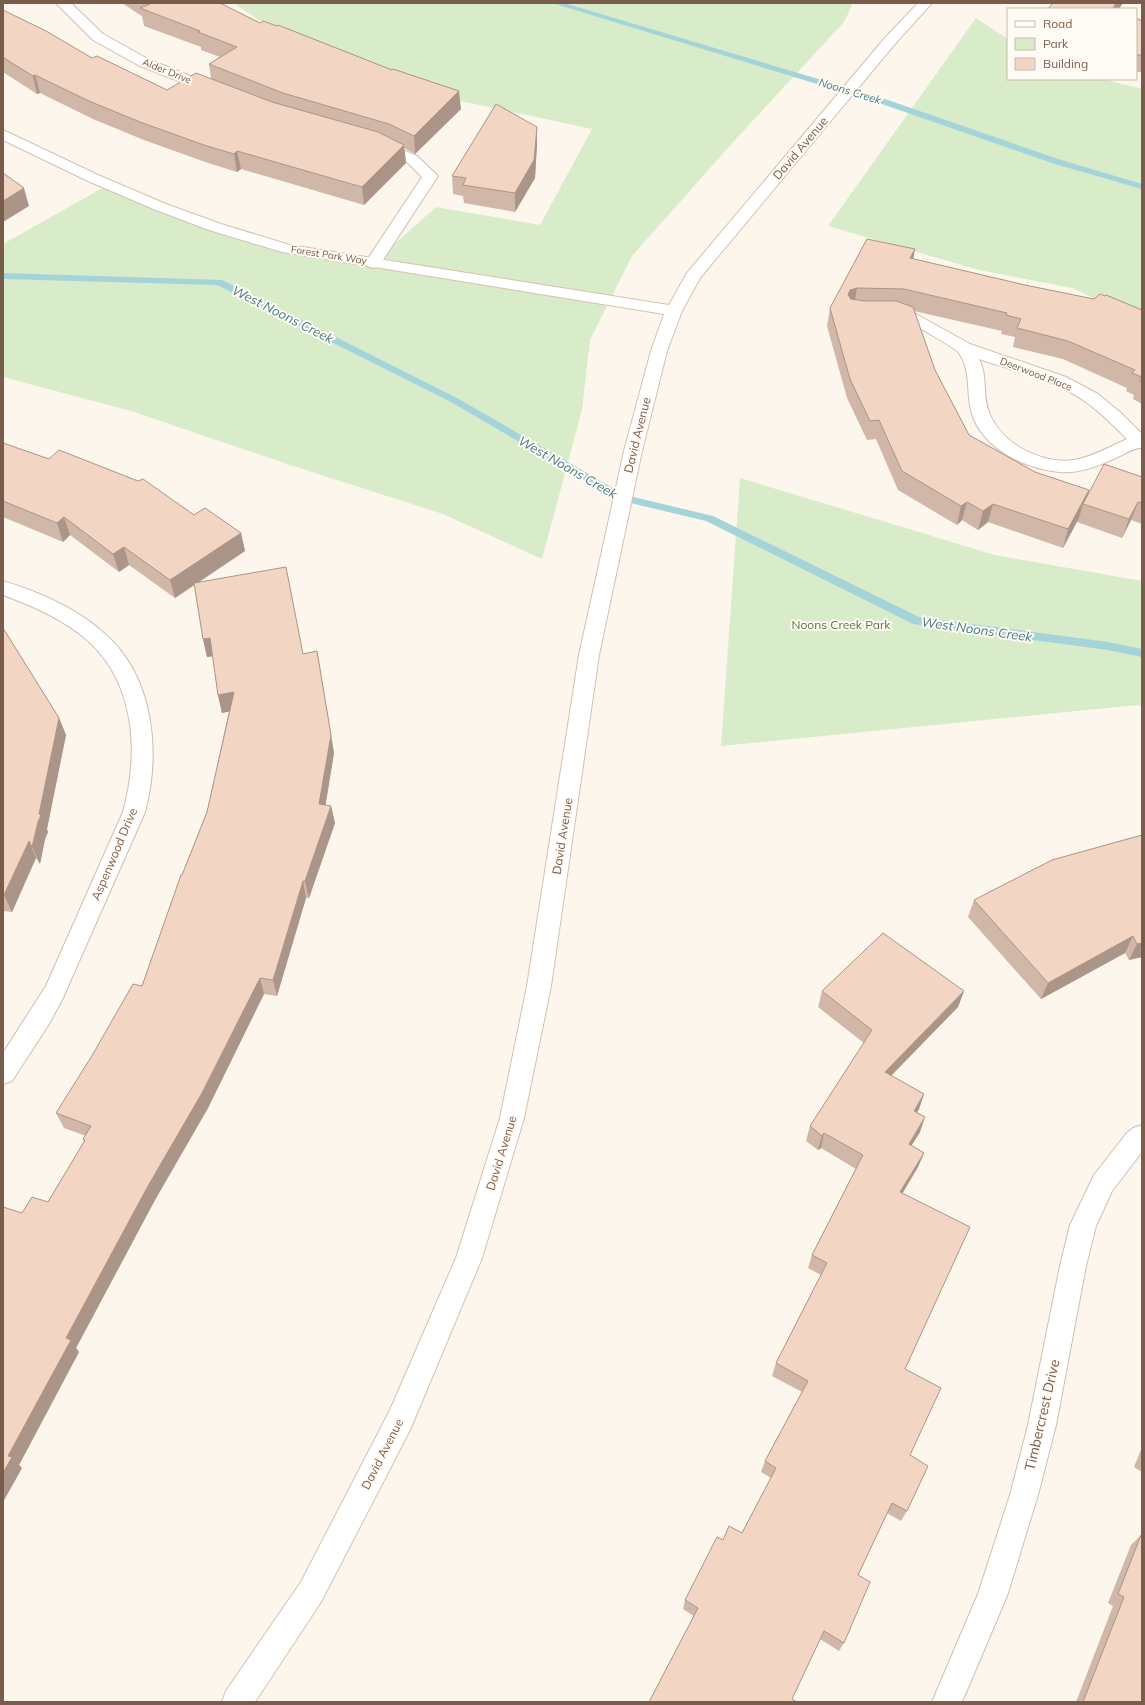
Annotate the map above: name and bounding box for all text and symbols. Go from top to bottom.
legend [1007,8,1137,80]
text: Road [1043,16,1072,31]
text: Park [1043,36,1069,51]
street label: Alder Drive [141,55,193,87]
text: Building [1043,56,1088,71]
water label: Noons Creek [817,75,883,107]
street label: David Avenue [769,114,831,182]
street label: Forest Park Way [290,243,369,268]
water label: West Noons Creek [230,282,337,347]
street label: Deerwood Place [998,354,1074,394]
street label: David Avenue [620,396,654,474]
water label: West Noons Creek [516,432,621,502]
water label: West Noons Creek [921,613,1034,645]
park label: Noons Creek Park [792,617,891,632]
street label: David Avenue [549,797,575,875]
street label: Aspenwood Drive [88,806,140,902]
street label: David Avenue [483,1114,519,1192]
street label: Timbercrest Drive [1020,1357,1064,1473]
street label: David Avenue [358,1416,406,1492]

